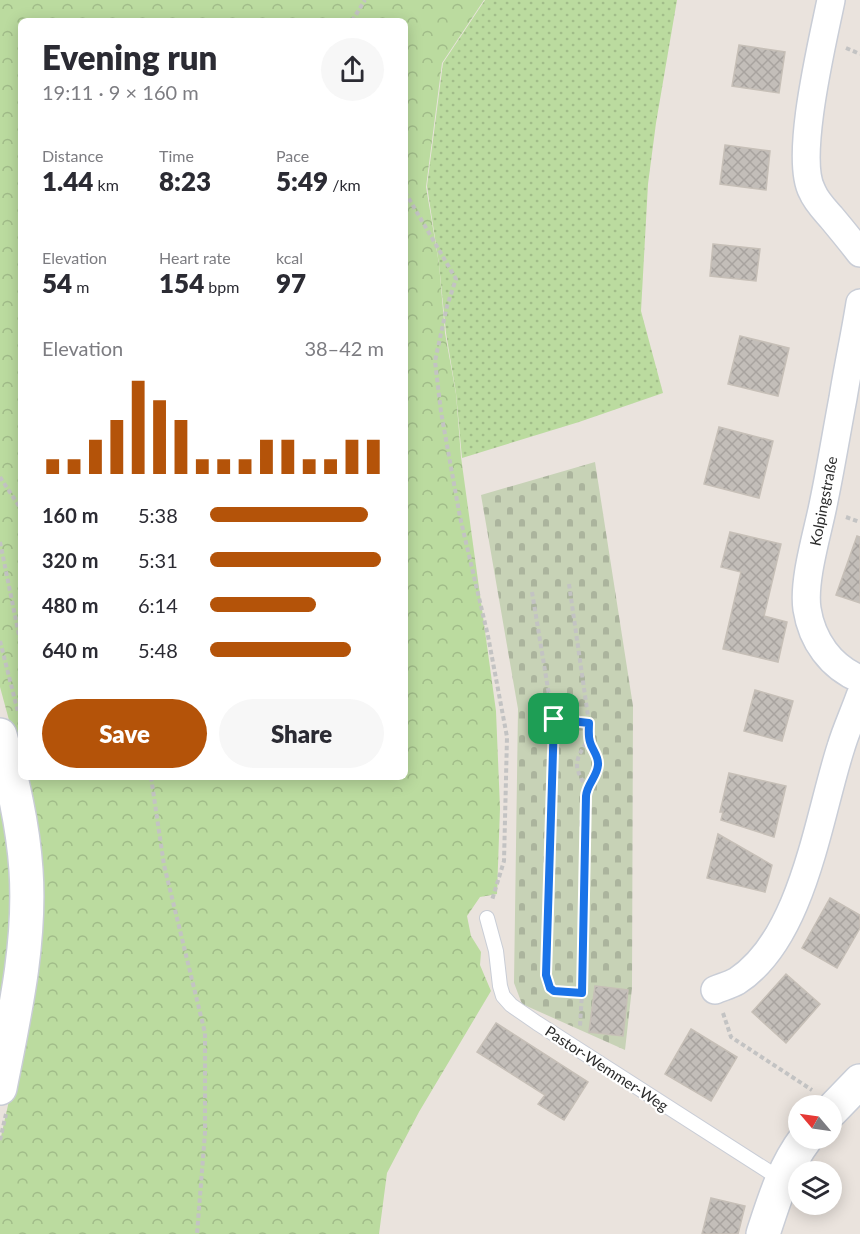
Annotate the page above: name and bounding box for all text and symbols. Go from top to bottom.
text: Evening run [42,37,217,77]
button: share [321,38,384,101]
text: 19:11 · 9 × 160 m [42,80,199,104]
text: Distance [42,146,103,165]
text: Time [159,146,194,165]
text: Pace [276,146,309,165]
text: 1.44 [42,165,93,197]
text: 8:23 [159,165,211,197]
text: 5:49 [276,165,328,197]
text: km [93,175,119,194]
text: /km [328,175,361,194]
text: Elevation [42,248,107,267]
text: Heart rate [159,248,231,267]
text: kcal [276,248,303,267]
text: 54 [42,267,72,299]
text: 154 [159,267,204,299]
text: 97 [276,267,306,299]
text: m [72,277,89,296]
text: bpm [204,277,239,296]
text: Elevation [42,336,123,360]
text: 38–42 m [304,336,384,360]
street label: Kolpingstraße [805,455,841,547]
text: 160 m [42,503,98,527]
text: 5:38 [138,503,178,527]
text: 320 m [42,548,98,572]
text: 5:31 [138,548,178,572]
text: 480 m [42,593,98,617]
text: 6:14 [138,593,178,617]
text: 640 m [42,638,98,662]
text: 5:48 [138,638,178,662]
pin [528,693,579,744]
button: Save [42,699,207,768]
button: Share [219,699,384,768]
icon: arrive [537,702,570,735]
street label: Pastor-Wemmer-Weg [542,1021,672,1115]
north arrow [788,1095,842,1149]
map controls [788,1095,842,1215]
button: layers [788,1161,842,1215]

